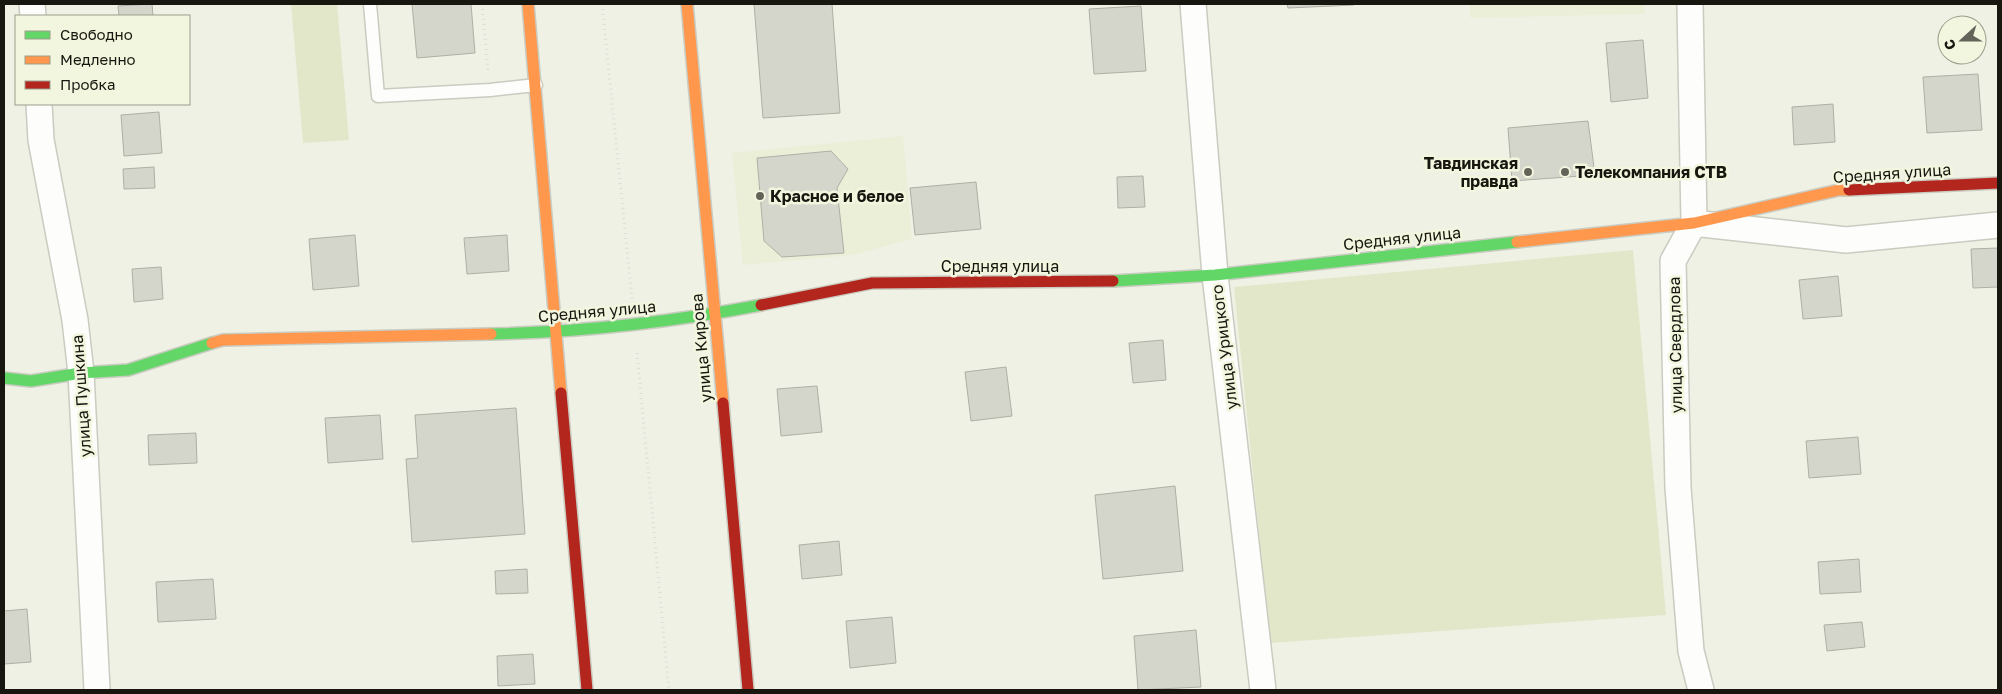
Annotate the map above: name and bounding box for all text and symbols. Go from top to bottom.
legend [15,15,190,105]
north arrow [1937,15,1987,65]
text: Свободно [60,25,133,43]
text: С [1940,37,1959,53]
text: Медленно [60,50,136,68]
text: Пробка [60,75,115,93]
place label: Тавдинская правда [1424,153,1518,191]
street label: Средняя улица [1832,159,1952,187]
place label: Телекомпания СТВ [1575,162,1727,182]
marker: Тавдинская правда [1522,166,1534,178]
marker: Телекомпания СТВ [1559,166,1571,178]
place label: Красное и белое [770,186,904,206]
marker: Красное и белое [754,190,766,202]
street label: Средняя улица [1342,222,1462,254]
street label: Средняя улица [941,256,1059,276]
street label: улица Свердлова [1664,276,1686,414]
street label: улица Урицкого [1206,283,1242,411]
street label: улица Кирова [686,293,716,403]
street label: Средняя улица [537,296,657,326]
street label: улица Пушкина [67,334,95,458]

